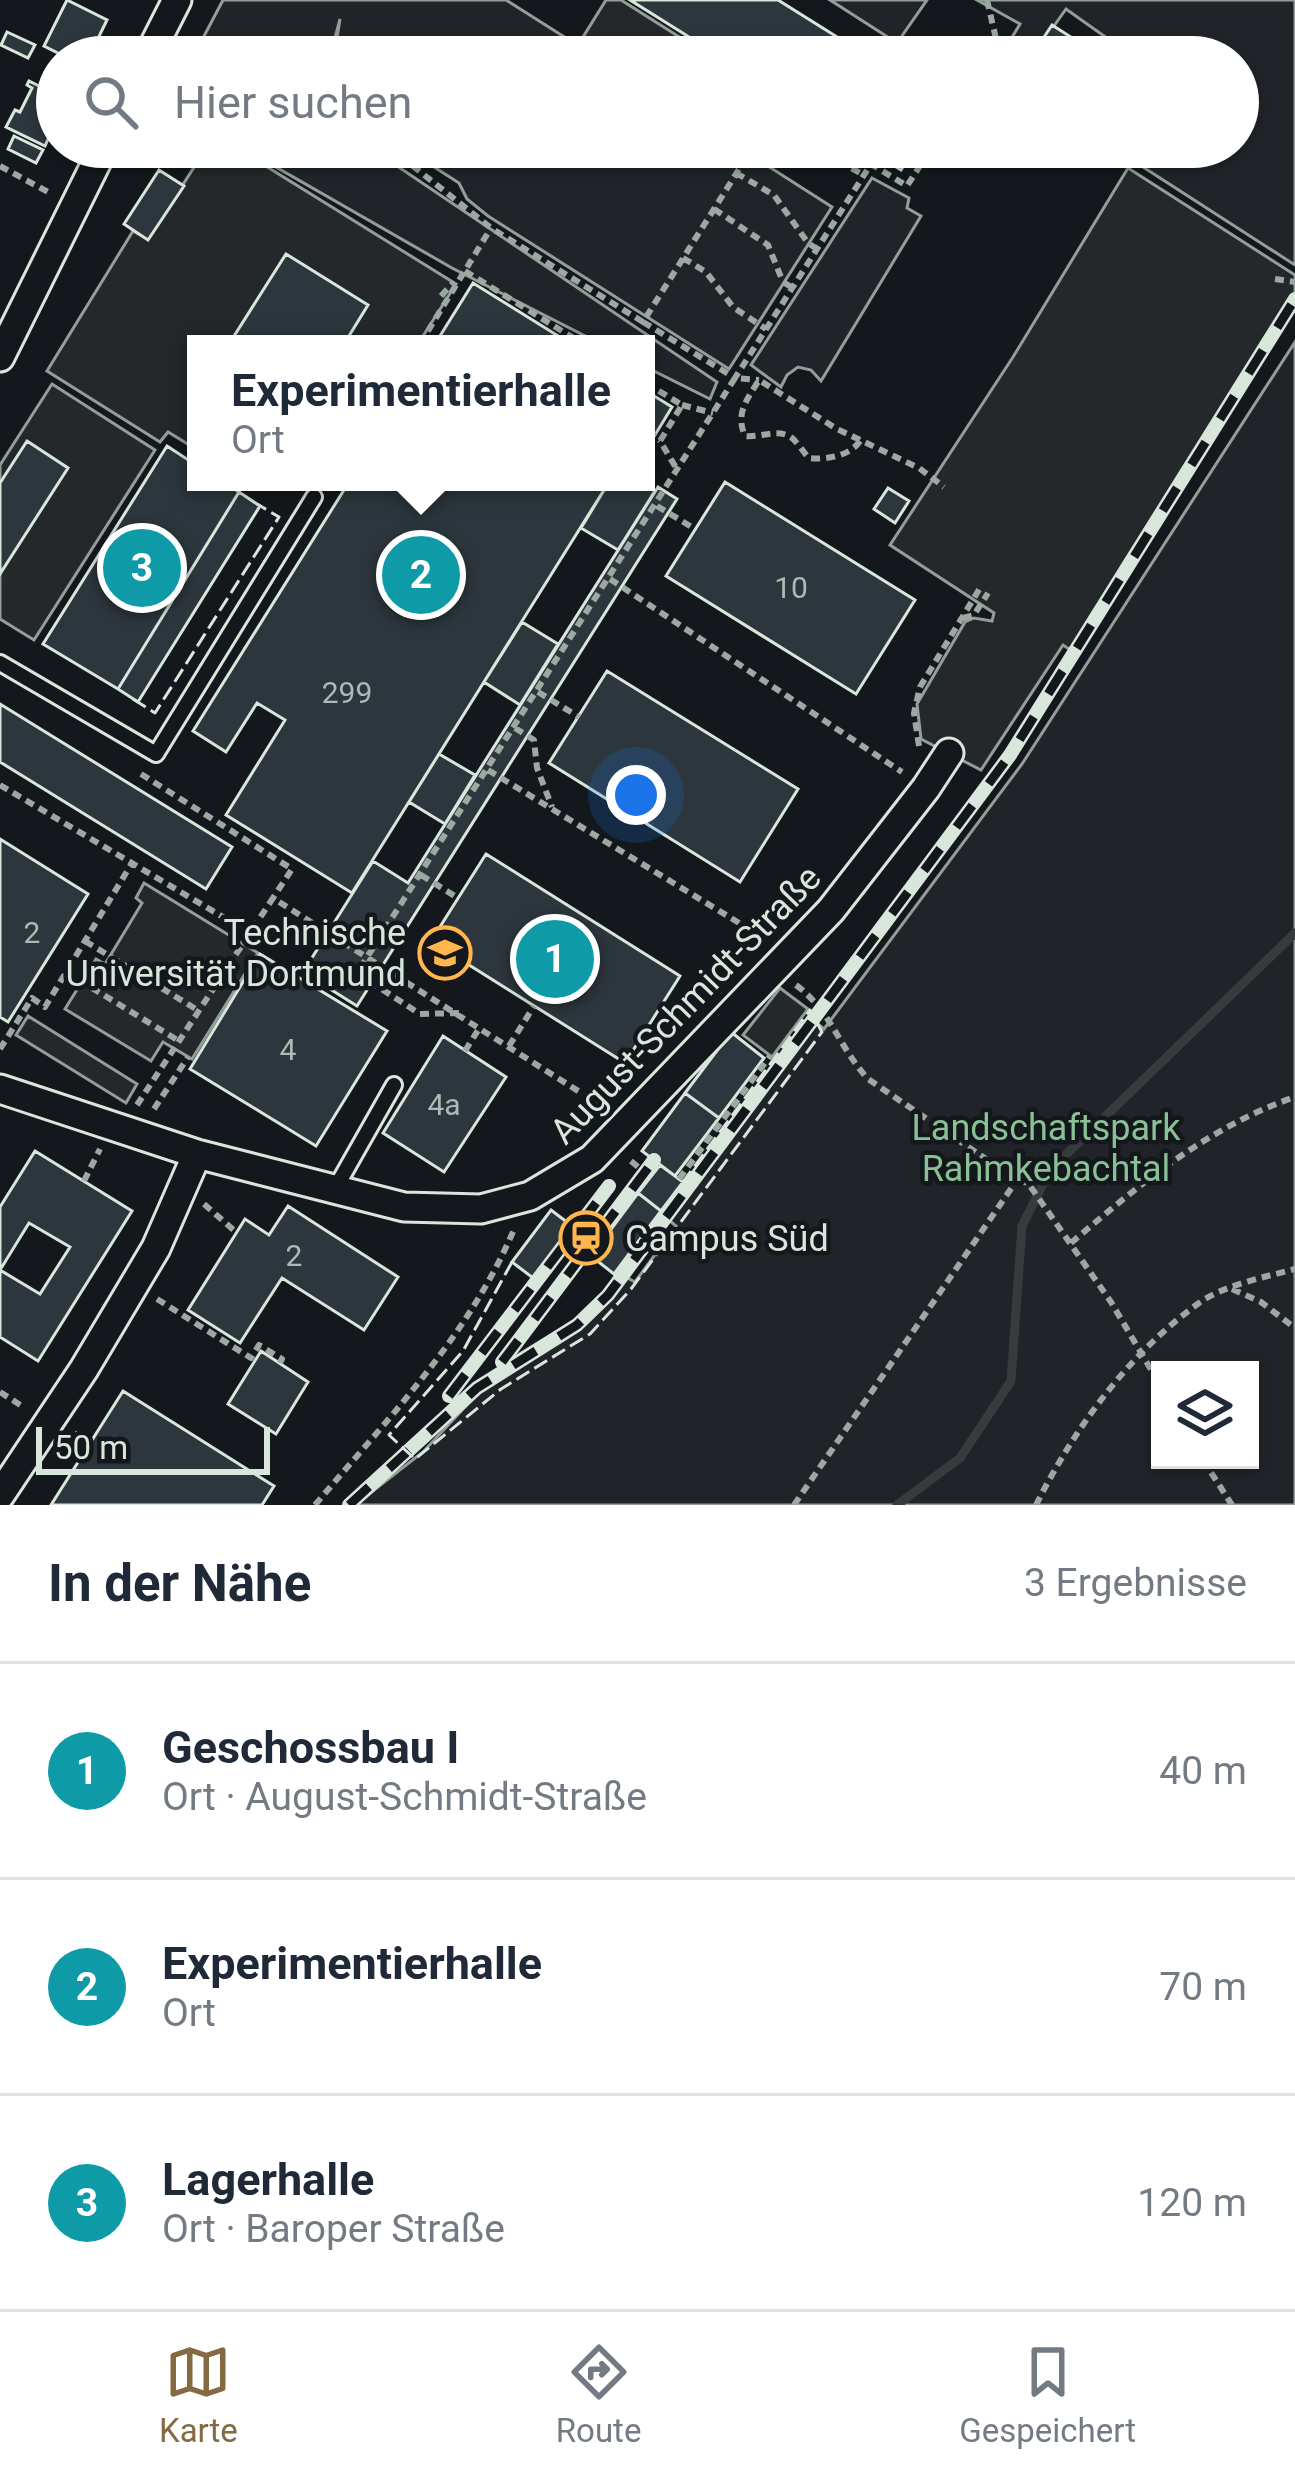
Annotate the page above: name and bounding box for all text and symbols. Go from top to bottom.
search box [36,36,1259,168]
icon: search [78,69,144,135]
text: Hier suchen [174,76,412,129]
popup [187,335,655,491]
text: Experimentierhalle [231,364,611,417]
text: Ort [231,417,285,463]
pin: 3 [103,523,181,613]
pin: 2 [382,530,460,620]
house number: 10 [774,570,808,605]
house number: 299 [322,675,372,710]
your location [606,765,666,825]
street label: August-Schmidt-Straße [542,857,830,1153]
place label: Technische Universität Dortmund [66,912,406,995]
pin: 1 [516,914,594,1004]
house number: 2 [24,915,40,950]
school or university icon: Technische Universität Dortmund [417,925,473,981]
house number: 4 [280,1032,297,1067]
house number: 4a [427,1087,461,1122]
park label: Landschaftspark Rahmkebachtal [911,1107,1181,1190]
station icon: Campus Süd [558,1210,614,1266]
place label: Campus Süd [625,1218,829,1260]
house number: 2 [286,1238,302,1273]
map controls [1151,1361,1259,1469]
button: layers [1151,1361,1259,1469]
scale bar [36,1421,270,1474]
text: 50 m [54,1428,128,1467]
text: In der Nähe [48,1554,311,1613]
text: 3 Ergebnisse [1024,1560,1247,1606]
text: Geschossbau I [162,1721,459,1774]
text: 1 [76,1748,98,1794]
text: 40 m [1159,1748,1247,1794]
text: Ort · August-Schmidt-Straße [162,1774,647,1820]
text: Experimentierhalle [162,1937,542,1990]
text: 2 [76,1964,98,2010]
text: 70 m [1159,1964,1247,2010]
text: Ort [162,1990,216,2036]
text: Lagerhalle [162,2153,374,2206]
text: 3 [76,2180,98,2226]
text: 120 m [1137,2180,1247,2226]
text: Ort · Baroper Straße [162,2206,505,2252]
tab: Karte [159,2339,238,2450]
tab: Route [556,2339,641,2450]
tab: Gespeichert [959,2339,1136,2450]

